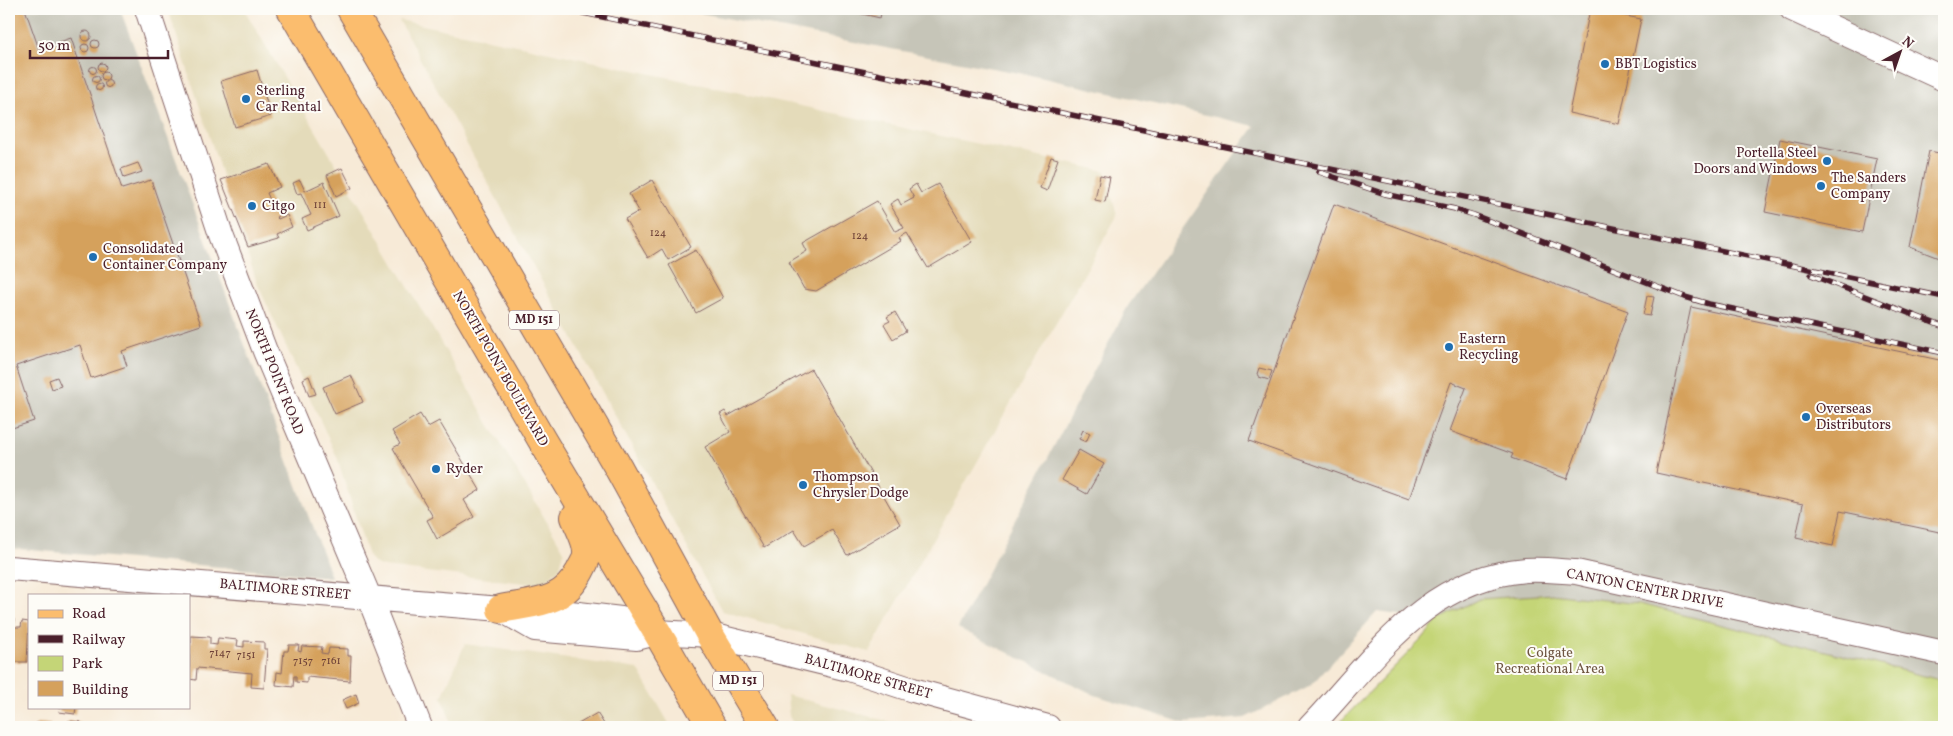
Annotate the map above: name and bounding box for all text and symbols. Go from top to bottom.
scale bar [30,28,168,60]
north arrow [1876,28,1926,78]
text: N [1897,33,1917,54]
text: 50 m [38,36,70,57]
place label: BBT Logistics [1615,55,1697,74]
marker: BBT Logistics [1599,58,1611,70]
place label: Sterling Car Rental [256,82,321,117]
marker: Sterling Car Rental [240,93,252,105]
place label: Portella Steel Doors and Windows [1693,144,1817,179]
marker: Portella Steel Doors and Windows [1821,155,1833,167]
place label: The Sanders Company [1831,169,1906,204]
marker: The Sanders Company [1815,180,1827,192]
place label: Citgo [262,197,295,216]
house number: 111 [314,198,326,213]
marker: Citgo [246,200,258,212]
house number: 124 [650,226,667,241]
house number: 124 [852,229,869,244]
place label: Consolidated Container Company [103,240,227,275]
marker: Consolidated Container Company [87,251,99,263]
street label: NORTH POINT BOULEVARD [448,288,552,450]
street label: NORTH POINT ROAD [240,306,308,438]
road number: MD 151 [509,310,559,330]
place label: Eastern Recycling [1459,330,1518,365]
marker: Eastern Recycling [1443,341,1455,353]
place label: Overseas Distributors [1816,400,1891,435]
marker: Overseas Distributors [1800,411,1812,423]
place label: Ryder [446,460,483,479]
marker: Ryder [430,463,442,475]
place label: Thompson Chrysler Dodge [813,468,909,503]
marker: Thompson Chrysler Dodge [797,479,809,491]
street label: CANTON CENTER DRIVE [1565,564,1725,614]
street label: BALTIMORE STREET [219,575,351,605]
legend [28,594,190,708]
text: Road [72,604,106,625]
text: Railway [72,630,125,651]
park label: Colgate Recreational Area [1495,644,1605,679]
house number: 7147 [209,646,231,661]
house number: 7151 [236,648,256,663]
street label: BALTIMORE STREET [802,650,934,704]
text: Park [72,654,103,675]
house number: 7157 [293,654,313,669]
house number: 7161 [321,654,341,669]
road number: MD 151 [713,671,763,690]
text: Building [72,680,129,701]

